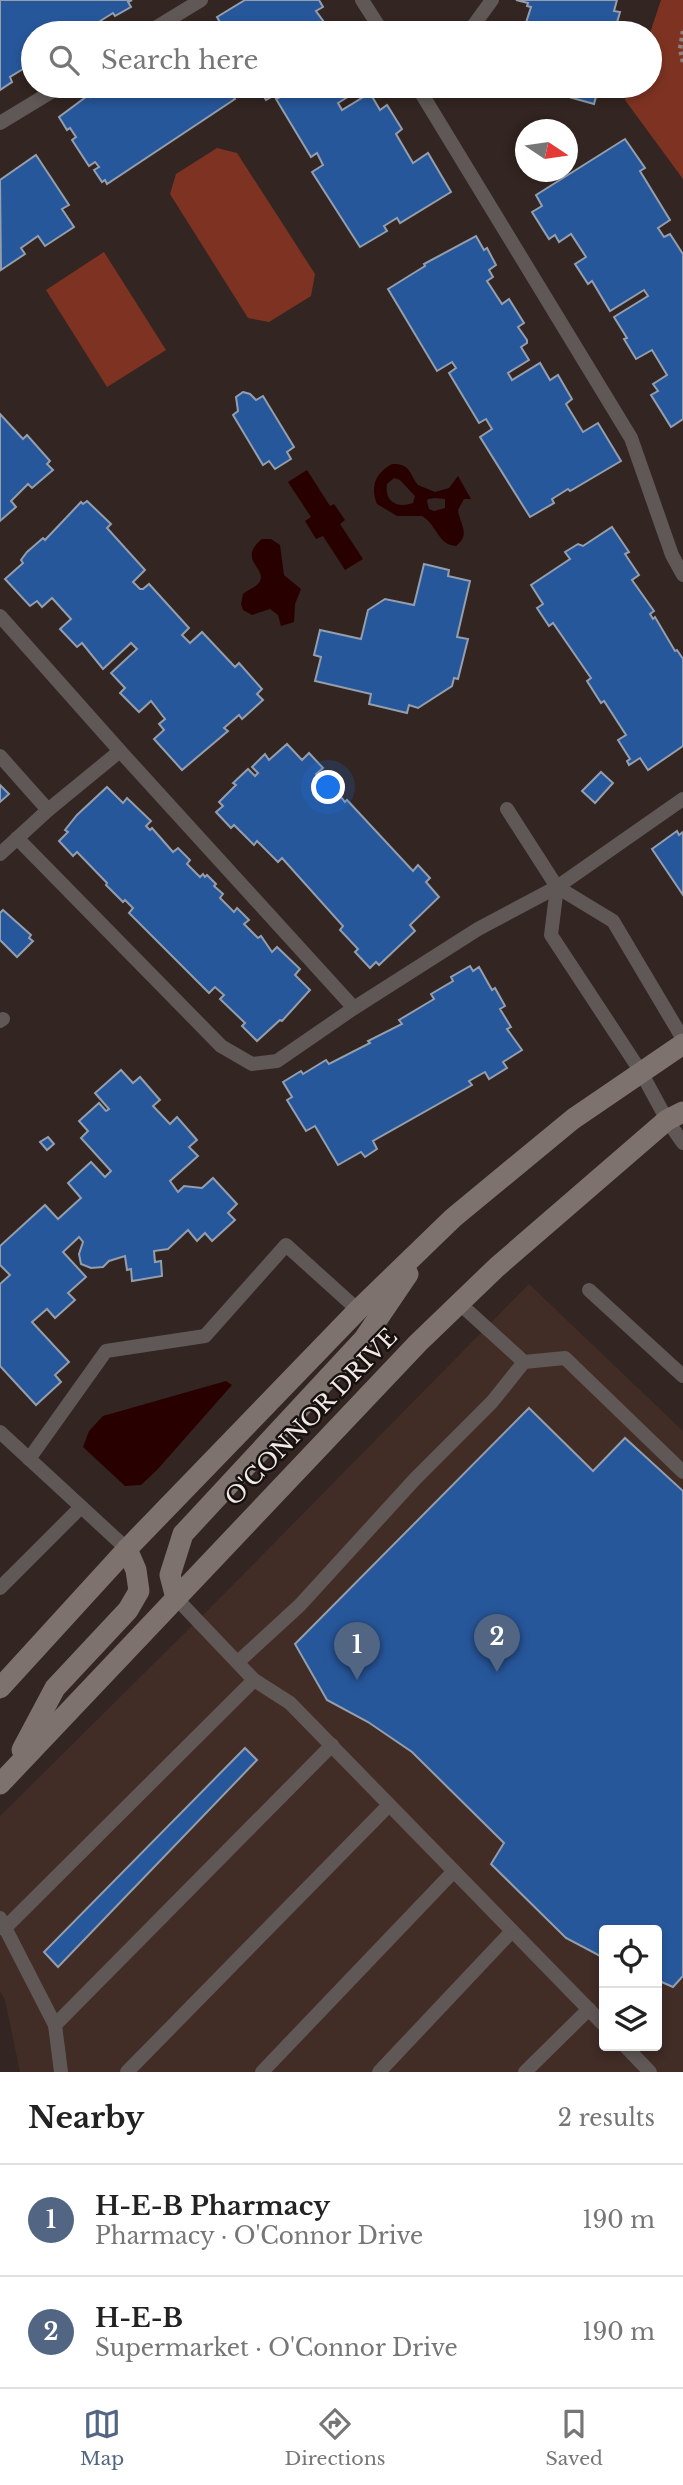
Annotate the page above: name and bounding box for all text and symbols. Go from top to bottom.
search box [21,21,662,98]
icon: search [45,41,83,79]
text: Search here [101,44,258,76]
north arrow [515,119,578,182]
your location [311,770,345,804]
street label: O'CONNOR DRIVE [219,1323,403,1511]
pin: 2 [474,1614,520,1672]
pin: 1 [334,1622,380,1680]
map controls [599,1925,662,2051]
button: locate [599,1925,662,1988]
button: layers [599,1988,662,2051]
text: Nearby [28,2099,144,2136]
text: 2 results [558,2104,655,2132]
text: H-E-B Pharmacy [95,2190,330,2222]
text: 1 [46,2206,56,2234]
text: 190 m [582,2206,655,2234]
text: Pharmacy · O'Connor Drive [95,2222,423,2250]
text: H-E-B [95,2302,183,2334]
text: 2 [44,2318,58,2346]
text: 190 m [582,2318,655,2346]
text: Supermarket · O'Connor Drive [95,2334,458,2362]
tab: Map [80,2405,124,2470]
tab: Directions [284,2405,385,2470]
tab: Saved [546,2405,603,2470]

